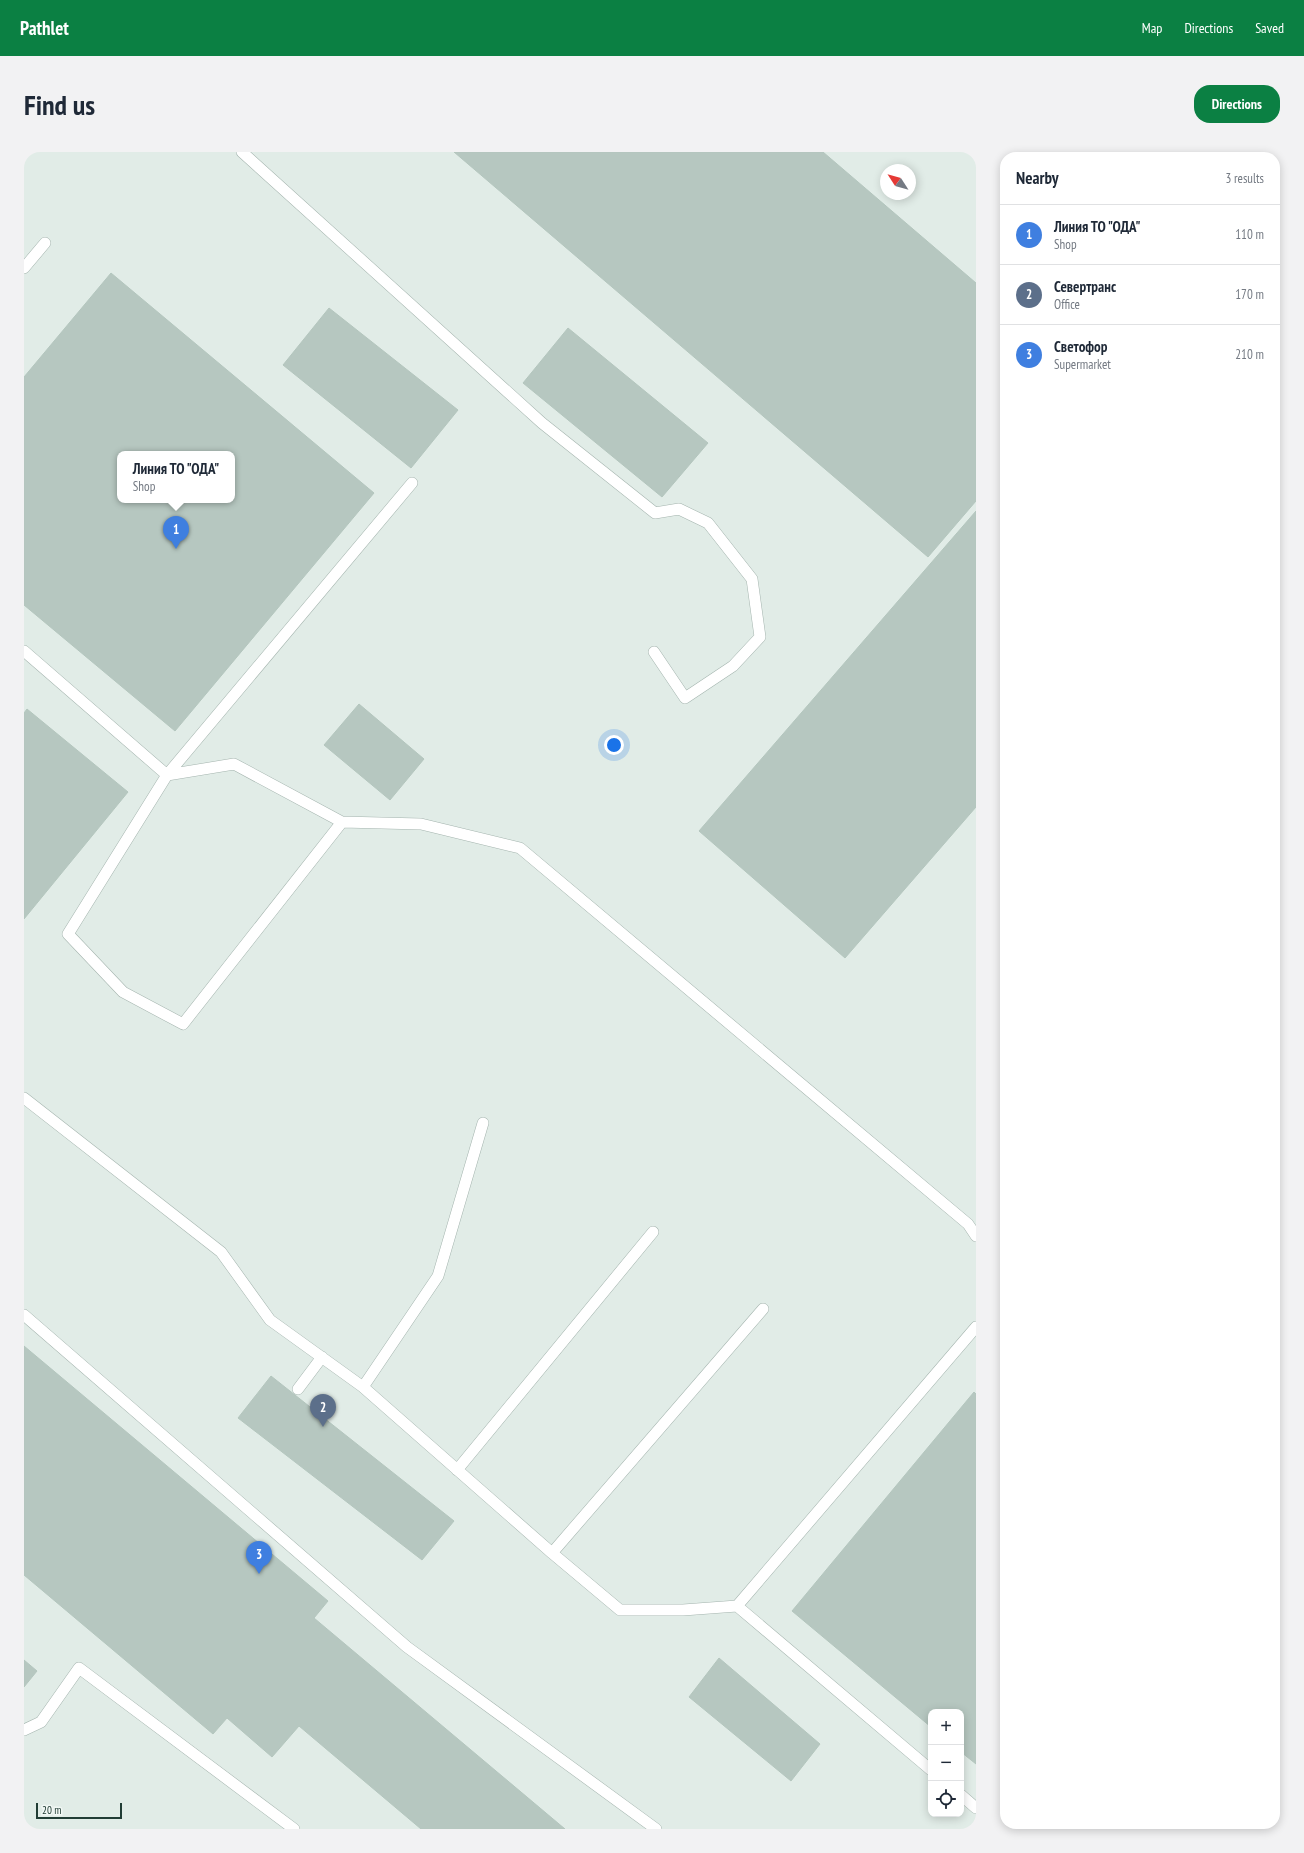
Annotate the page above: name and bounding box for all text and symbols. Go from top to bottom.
text: Pathlet [20,16,69,40]
text: Map [1142,19,1162,37]
text: Directions [1184,19,1233,37]
text: Saved [1255,19,1284,37]
button: Directions [1194,85,1280,123]
text: Find us [24,86,95,123]
north arrow [880,164,916,200]
text: Nearby [1016,167,1059,189]
text: 3 results [1225,170,1264,187]
text: Линия ТО "ОДА" [1054,217,1140,236]
text: 1 [1026,226,1032,243]
text: 110 m [1235,226,1264,243]
text: Shop [1054,236,1077,253]
text: Севертранс [1054,277,1116,296]
text: 2 [1026,286,1032,303]
text: 170 m [1235,286,1264,303]
text: Office [1054,296,1080,313]
text: Светофор [1054,337,1107,356]
text: 3 [1026,346,1032,363]
text: 210 m [1235,346,1264,363]
text: Supermarket [1054,356,1111,373]
popup [117,451,235,503]
text: Линия ТО "ОДА" [133,459,219,478]
text: Shop [133,478,155,495]
pin: 1 [163,516,189,549]
your location [604,735,624,755]
pin: 2 [310,1394,336,1427]
pin: 3 [246,1541,272,1574]
map controls [928,1709,964,1817]
button: + [928,1709,964,1745]
button: − [928,1745,964,1781]
button: locate [928,1781,964,1817]
scale bar [36,1801,122,1820]
text: 20 m [42,1803,61,1817]

